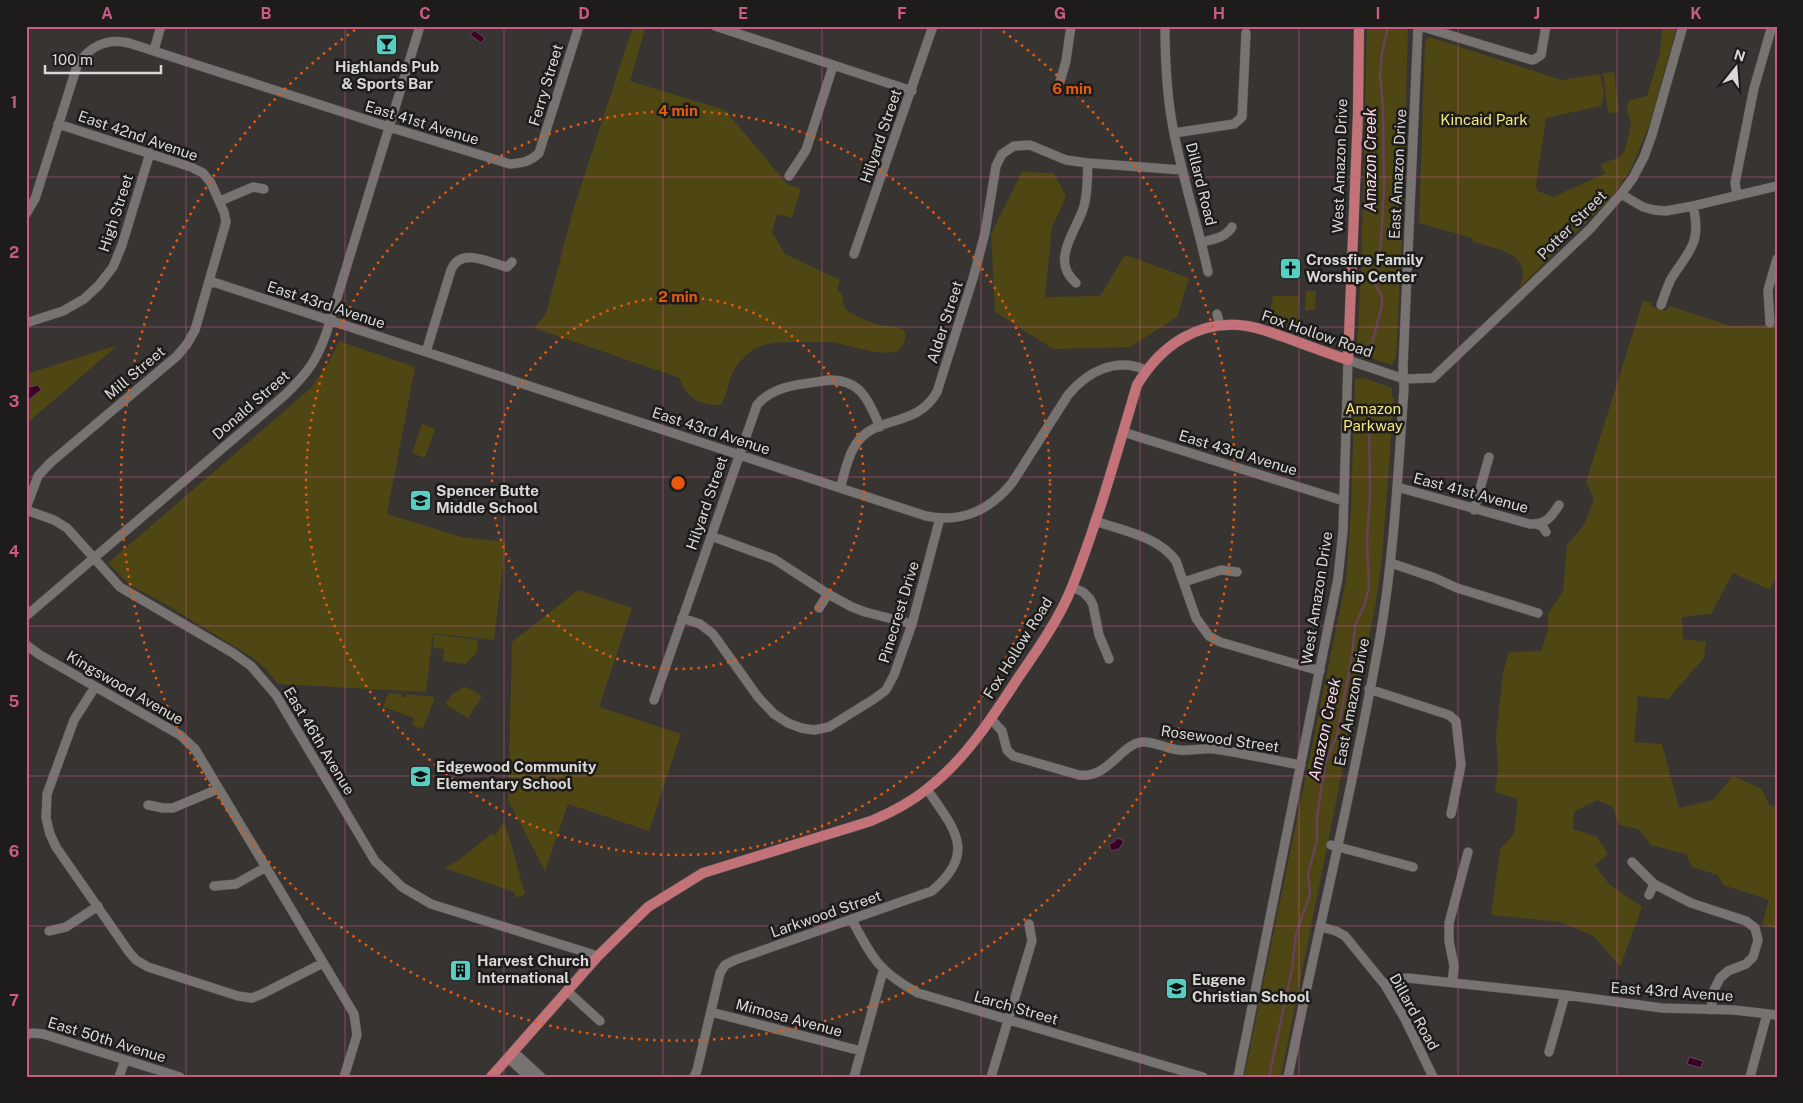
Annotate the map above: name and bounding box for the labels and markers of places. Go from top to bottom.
bar icon: Highlands Pub & Sports Bar [375,32,399,56]
place label: Highlands Pub & Sports Bar [335,58,439,92]
place label: Crossfire Family Worship Center [1306,251,1424,285]
church icon: Crossfire Family Worship Center [1278,257,1302,281]
centre of rings [669,474,687,492]
place label: Spencer Butte Middle School [436,482,539,516]
school or university icon: Spencer Butte Middle School [408,488,432,512]
place label: Edgewood Community Elementary School [436,758,597,792]
school or university icon: Edgewood Community Elementary School [408,764,432,788]
place label: Harvest Church International [477,952,589,986]
building icon: Harvest Church International [449,958,473,982]
place label: Eugene Christian School [1192,971,1310,1005]
school or university icon: Eugene Christian School [1164,977,1188,1001]

